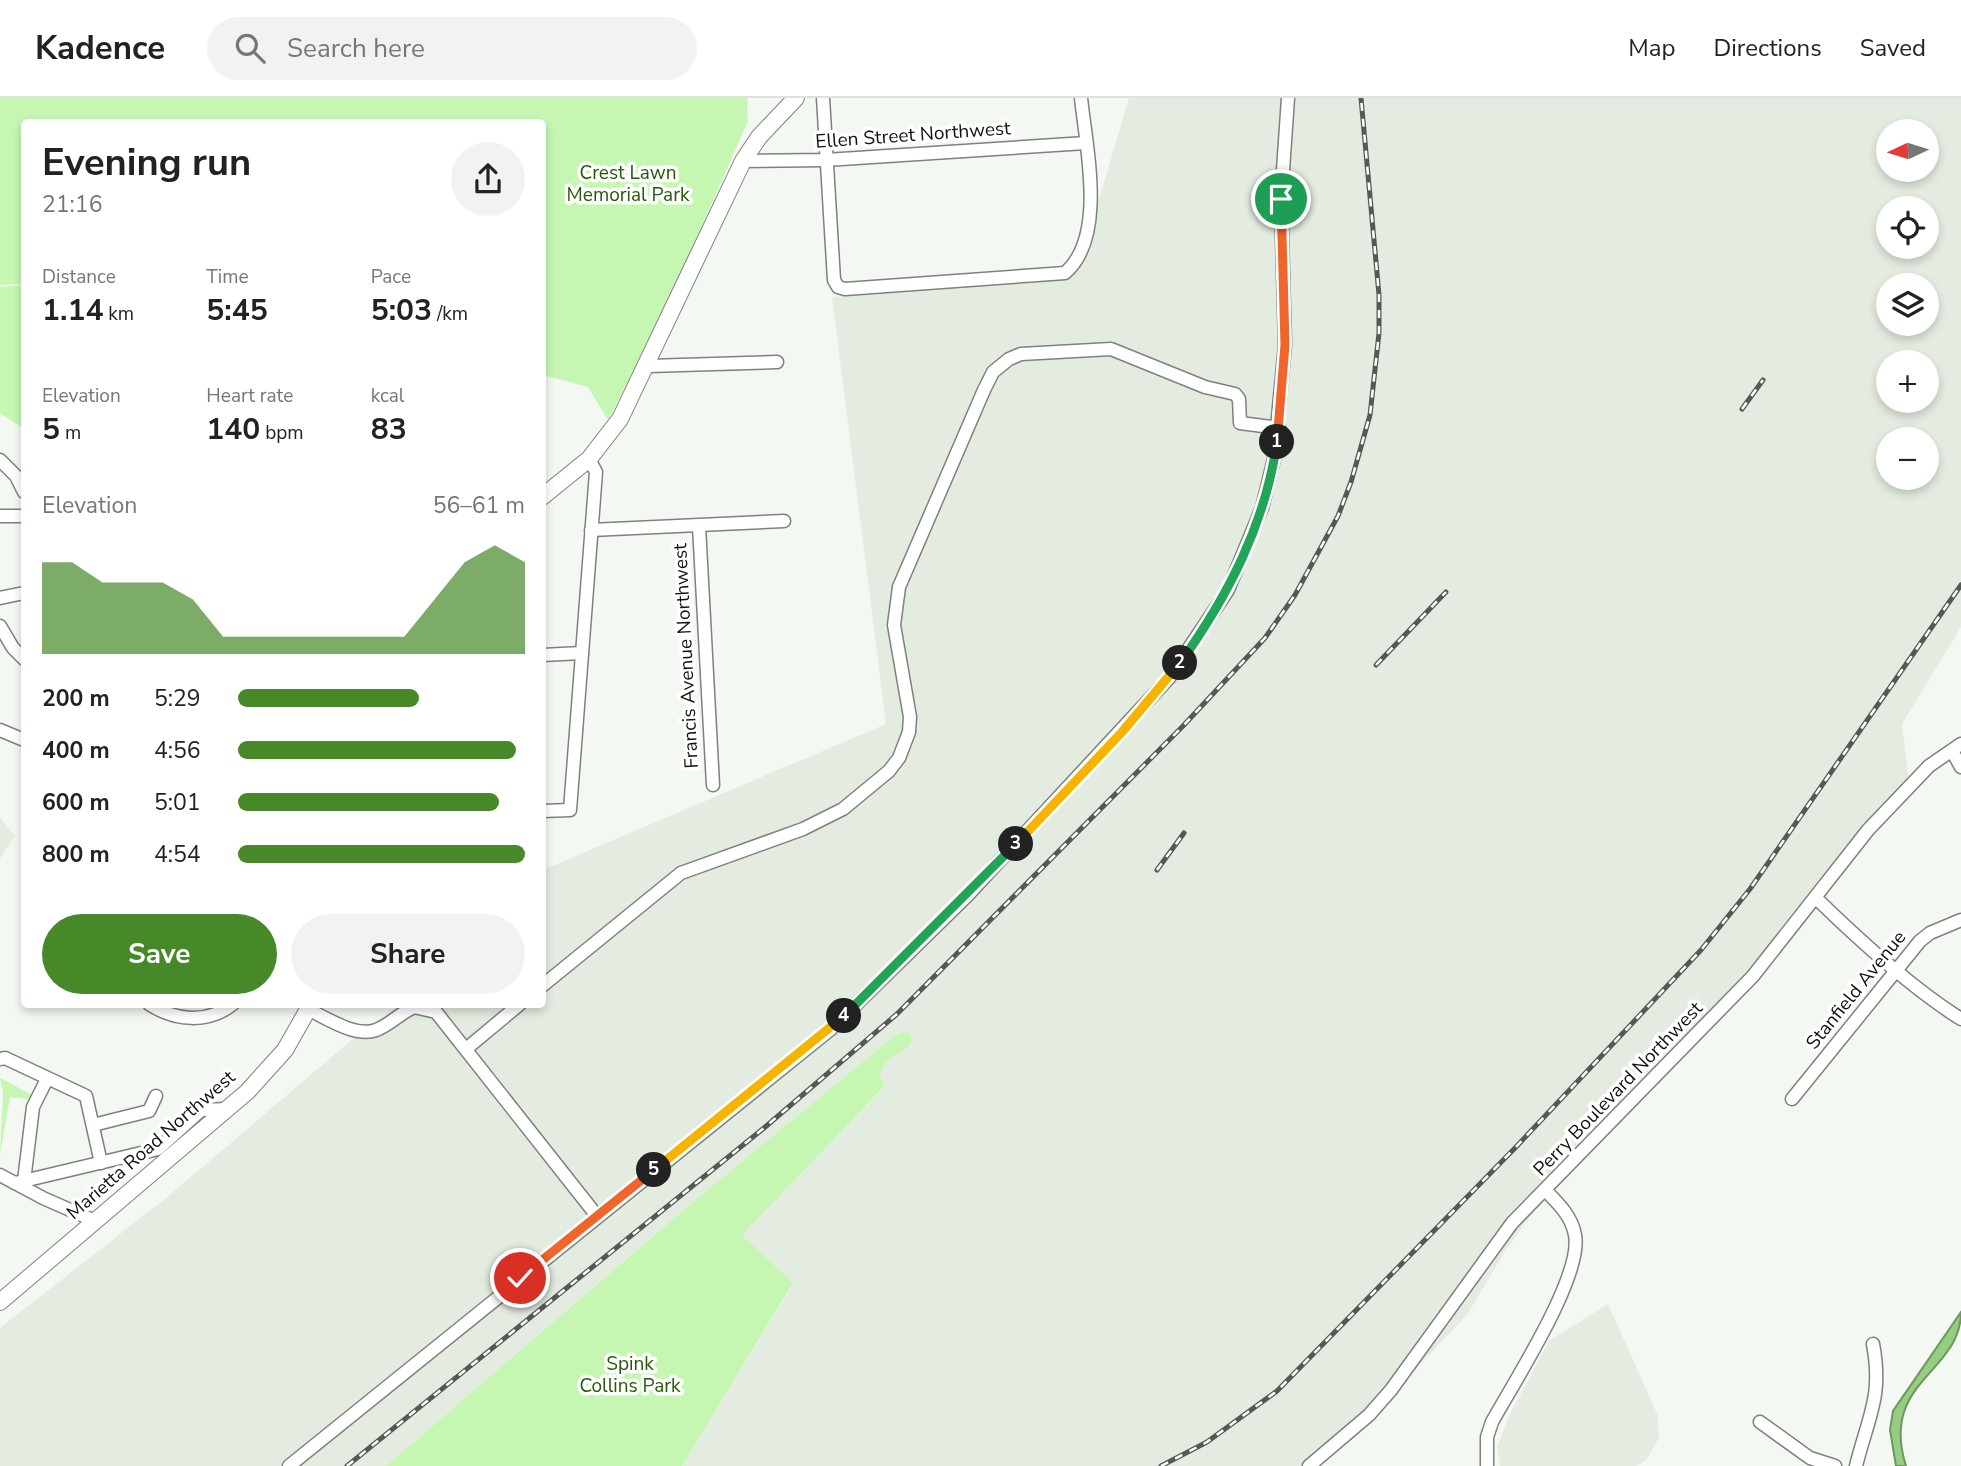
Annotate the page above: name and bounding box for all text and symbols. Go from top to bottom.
search box [207,17,697,80]
text: Kadence [35,26,165,71]
icon: search [231,29,269,67]
text: Search here [287,31,425,66]
text: Map [1628,32,1675,64]
text: Directions [1713,32,1822,64]
text: Saved [1860,32,1926,64]
street label: Ellen Street Northwest [815,115,1012,155]
north arrow [1876,119,1939,182]
map controls [1876,119,1939,490]
text: Evening run [42,137,251,188]
button: share [451,142,525,216]
park label: Crest Lawn Memorial Park [567,160,690,208]
pin [1251,169,1311,229]
icon: arrive [1262,180,1300,218]
text: 21:16 [42,189,102,220]
button: locate [1876,196,1939,259]
text: Distance [42,264,116,290]
text: Time [206,264,249,290]
text: Pace [371,264,411,290]
button: layers [1876,273,1939,336]
text: 1.14 [42,290,103,331]
text: 5:45 [206,290,268,331]
text: 5:03 [371,290,432,331]
text: km [103,301,134,327]
text: /km [432,301,468,327]
button: + [1876,350,1939,413]
text: Elevation [42,383,121,409]
text: Heart rate [206,383,293,409]
text: kcal [371,383,404,409]
text: 5 [42,409,60,450]
text: 140 [206,409,260,450]
text: 83 [371,409,407,450]
text: m [60,420,81,446]
text: bpm [260,420,304,446]
pin: 1 [1260,424,1294,460]
button: − [1876,427,1939,490]
text: 1 [1271,428,1282,454]
text: Elevation [42,490,137,521]
text: 56–61 m [433,490,525,521]
street label: Francis Avenue Northwest [667,542,705,769]
pin: 2 [1162,646,1198,680]
text: 2 [1174,649,1185,675]
text: 200 m [42,683,110,714]
text: 5:29 [154,683,201,714]
text: 400 m [42,735,110,766]
text: 4:56 [154,735,201,766]
text: 600 m [42,787,110,818]
text: 5:01 [154,787,201,818]
pin: 3 [998,826,1034,862]
text: 3 [1010,830,1021,856]
text: 800 m [42,839,110,870]
text: 4:54 [154,839,201,870]
button: Save [42,914,277,994]
button: Share [291,914,525,994]
street label: Stanfield Avenue [1800,925,1912,1055]
street label: Perry Boulevard Northwest [1528,996,1709,1182]
pin: 4 [826,998,862,1034]
text: 4 [838,1002,849,1028]
street label: Marietta Road Northwest [61,1064,241,1226]
pin: 5 [636,1152,672,1188]
text: 5 [648,1156,659,1182]
pin [490,1248,550,1308]
icon: check [501,1259,539,1297]
park label: Spink Collins Park [579,1351,681,1399]

